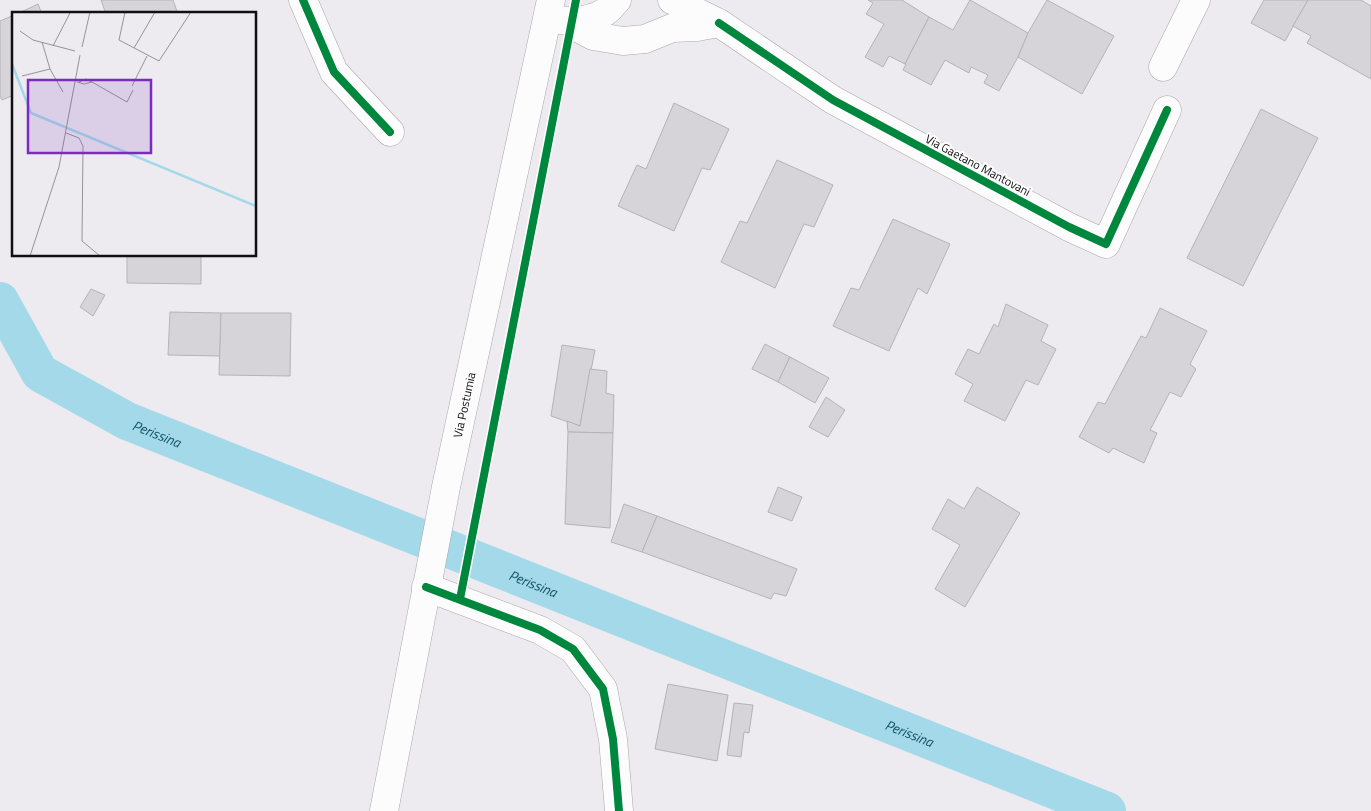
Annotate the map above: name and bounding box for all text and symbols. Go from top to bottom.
inset map [12,12,256,256]
street label: Via Gaetano Mantovani [922,129,1034,201]
street label: Via Postumia [447,370,480,439]
water label: Perissina [130,414,185,452]
water label: Perissina [506,564,561,602]
water label: Perissina [882,713,938,752]

